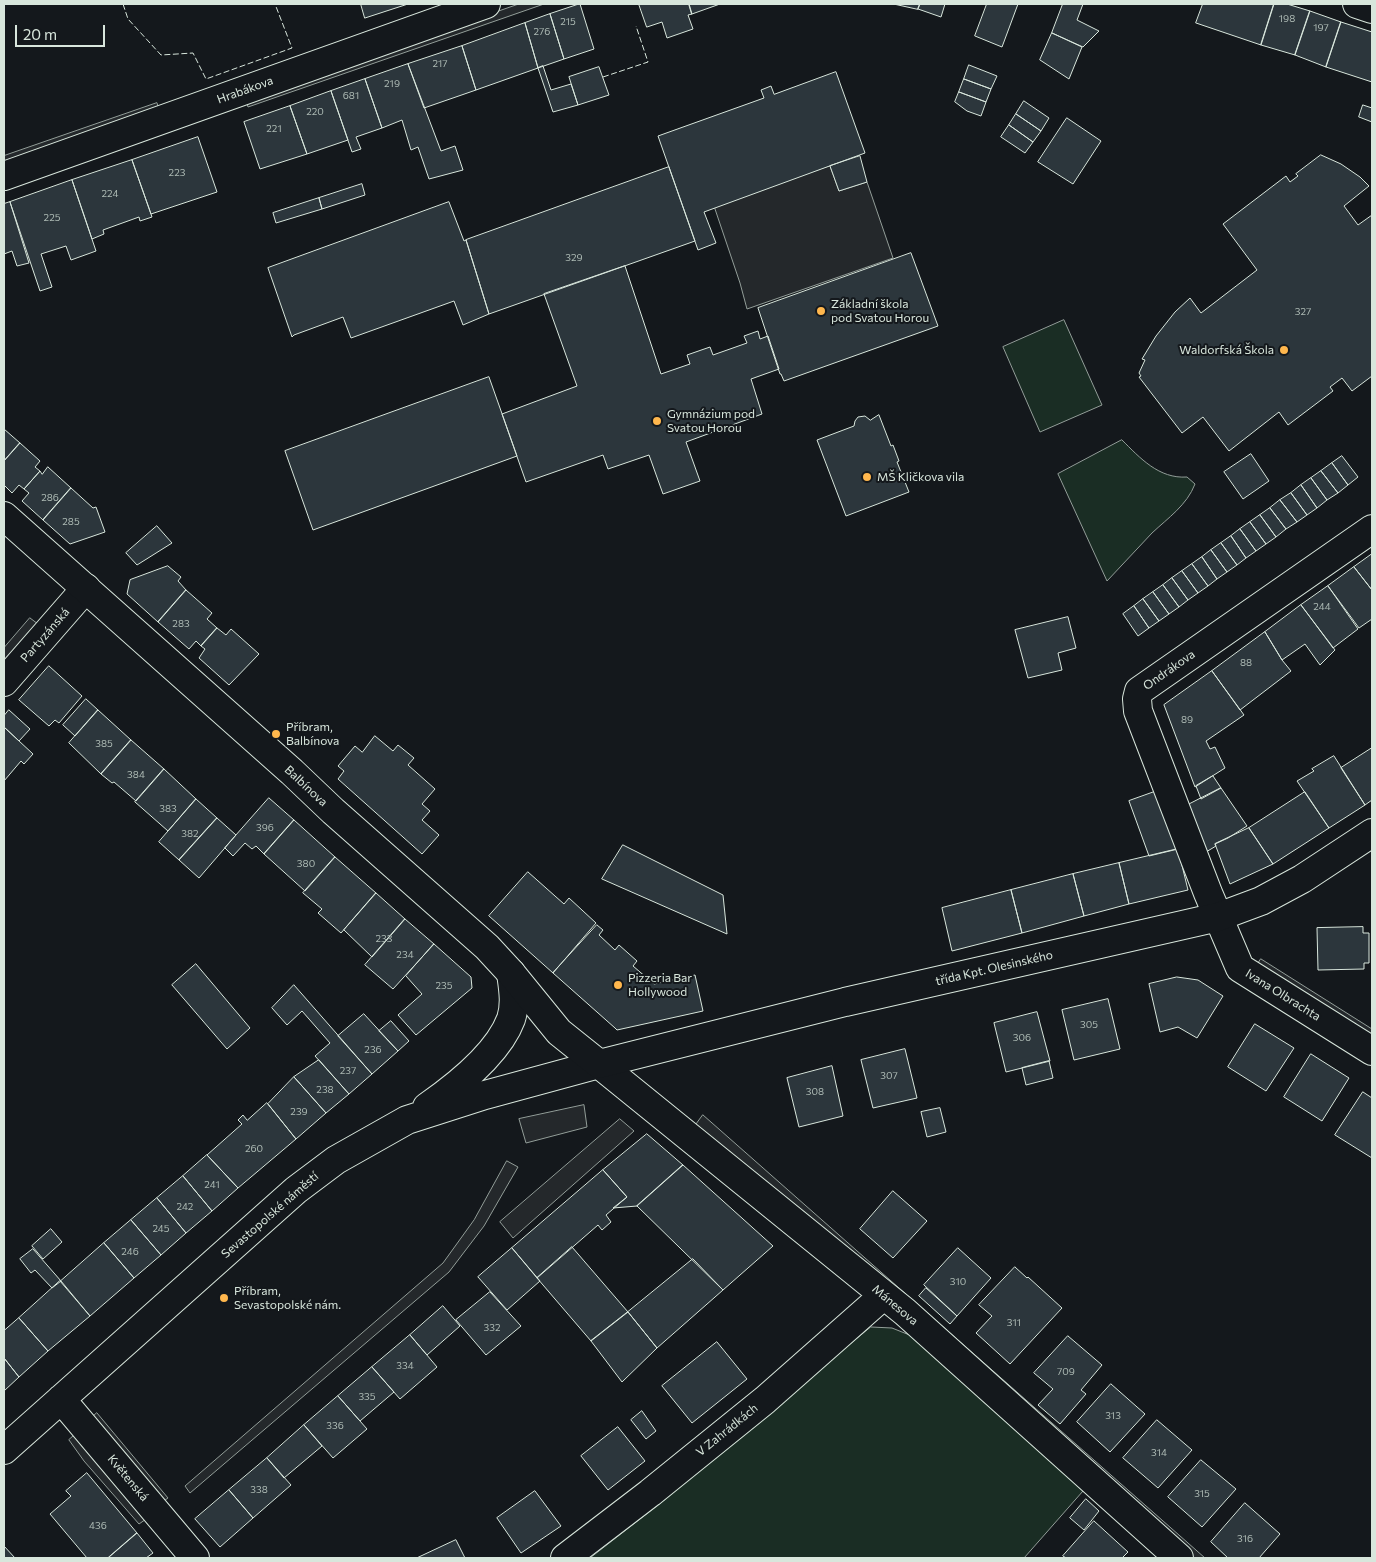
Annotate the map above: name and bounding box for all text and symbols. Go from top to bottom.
house number: 198 [1279,13,1295,25]
scale bar [18,15,108,47]
house number: 215 [560,16,576,28]
house number: 197 [1313,22,1329,34]
text: 20 m [23,25,57,43]
house number: 276 [534,26,550,38]
house number: 217 [432,58,448,70]
street label: Hrabákova [215,73,275,107]
house number: 219 [384,78,400,90]
house number: 681 [343,90,359,102]
house number: 220 [306,106,324,118]
house number: 221 [266,123,282,135]
house number: 223 [169,167,185,179]
house number: 224 [102,188,118,200]
house number: 225 [44,212,60,224]
house number: 329 [565,252,583,264]
place label: Základní škola pod Svatou Horou [831,297,929,325]
marker: Základní škola pod Svatou Horou [815,305,827,317]
house number: 327 [1295,306,1311,318]
place label: Waldorfská Škola [1179,343,1274,357]
marker: Waldorfská Škola [1278,344,1290,356]
place label: Gymnázium pod Svatou Horou [667,407,755,435]
marker: Gymnázium pod Svatou Horou [651,415,663,427]
place label: MŠ Kličkova vila [877,470,964,484]
marker: MŠ Kličkova vila [861,471,873,483]
house number: 286 [41,492,59,504]
house number: 285 [62,516,80,528]
house number: 244 [1313,601,1331,613]
street label: Partyzánská [18,605,72,665]
house number: 283 [172,618,190,630]
street label: Ondrákova [1140,647,1198,693]
house number: 88 [1240,657,1252,669]
house number: 89 [1181,714,1193,726]
place label: Příbram, Balbínova [286,720,339,748]
marker: Příbram, Balbínova [270,728,282,740]
house number: 385 [95,738,113,750]
street label: Balbínova [282,763,330,809]
house number: 384 [127,769,145,781]
house number: 383 [159,803,177,815]
house number: 396 [256,822,274,834]
house number: 382 [181,828,199,840]
house number: 380 [297,858,315,870]
house number: 233 [376,933,392,945]
street label: třída Kpt. Olesinského [934,947,1054,989]
house number: 234 [396,949,414,961]
street label: Ivana Olbrachta [1243,966,1323,1024]
place label: Pizzeria Bar Hollywood [628,971,692,999]
marker: Pizzeria Bar Hollywood [612,979,624,991]
house number: 235 [436,980,452,992]
house number: 305 [1080,1019,1098,1031]
house number: 306 [1013,1032,1031,1044]
house number: 236 [364,1044,382,1056]
house number: 237 [340,1065,356,1077]
house number: 307 [880,1070,898,1082]
house number: 238 [316,1084,334,1096]
house number: 308 [806,1086,824,1098]
house number: 239 [290,1106,308,1118]
house number: 260 [245,1143,263,1155]
street label: Sevastopolské náměstí [219,1169,321,1261]
house number: 241 [204,1179,220,1191]
house number: 242 [177,1201,193,1213]
house number: 245 [152,1223,170,1235]
house number: 246 [121,1246,139,1258]
house number: 310 [950,1276,966,1288]
street label: Mánesova [869,1282,921,1328]
place label: Příbram, Sevastopolské nám. [234,1284,341,1312]
marker: Příbram, Sevastopolské nám. [218,1292,230,1304]
house number: 311 [1007,1317,1021,1329]
house number: 332 [484,1322,500,1334]
house number: 334 [396,1360,414,1372]
house number: 709 [1057,1366,1075,1378]
house number: 335 [358,1391,376,1403]
street label: V Zahrádkách [693,1401,761,1459]
house number: 313 [1105,1410,1121,1422]
house number: 336 [326,1420,344,1432]
house number: 314 [1151,1447,1167,1459]
street label: Květenská [104,1452,152,1504]
house number: 338 [250,1484,268,1496]
house number: 315 [1194,1488,1210,1500]
house number: 436 [89,1520,107,1532]
house number: 316 [1237,1533,1253,1545]

